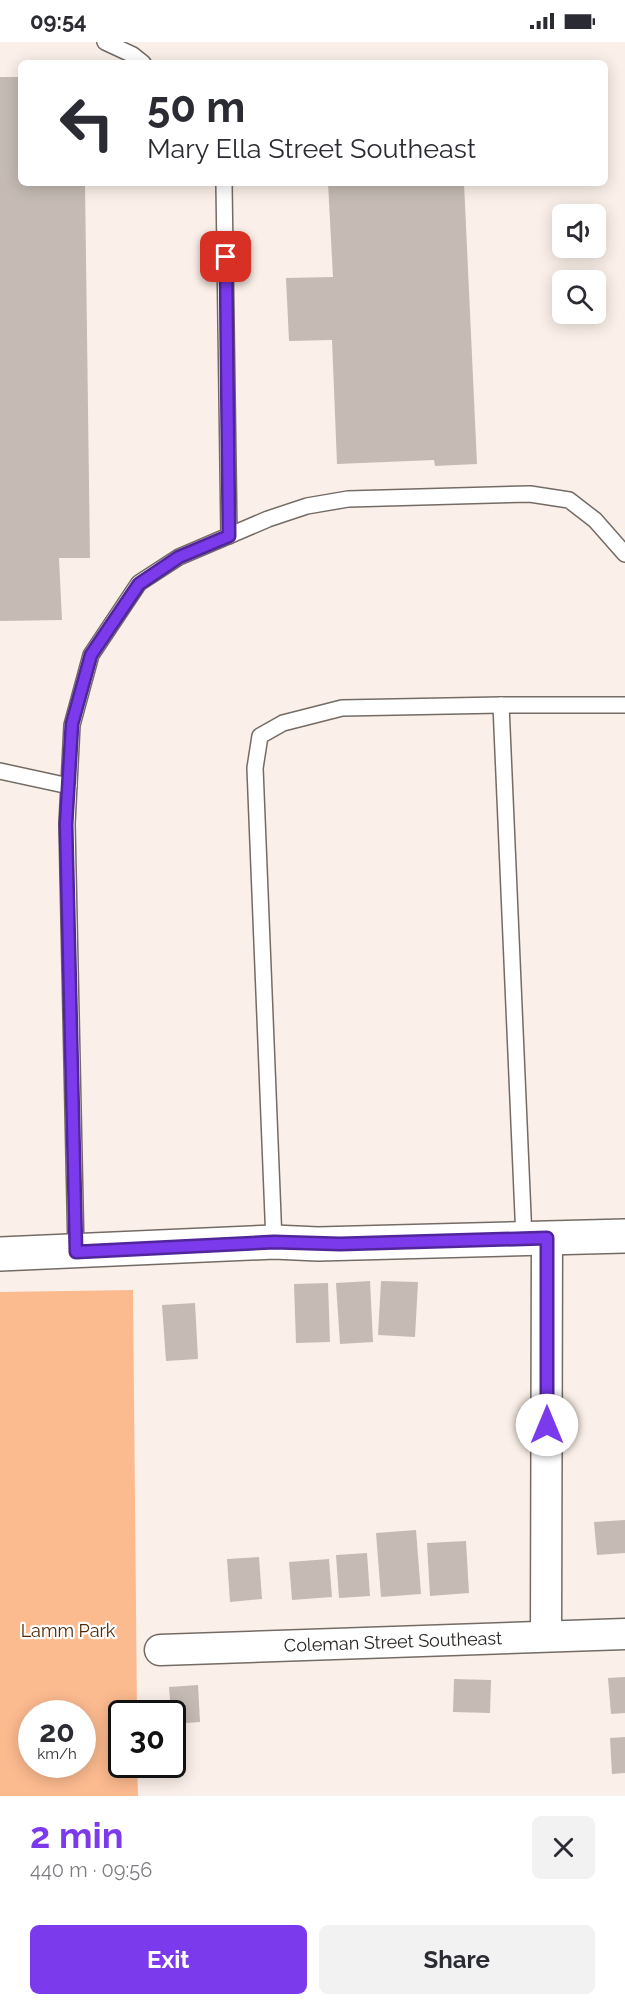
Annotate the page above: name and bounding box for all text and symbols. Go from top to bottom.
text: 09:54 [30,8,87,34]
text: 50 m [147,83,245,132]
icon: left [48,84,126,162]
text: Mary Ella Street Southeast [147,133,476,164]
map controls [552,204,606,324]
button: sound [552,204,606,258]
pin [200,231,251,282]
icon: arrive [209,240,242,273]
button: search [552,270,606,324]
position arrow [515,1393,579,1457]
park label: Lamm Park [21,1620,116,1641]
street label: Coleman Street Southeast [283,1627,502,1656]
speed limit sign: 30 [108,1700,186,1778]
text: 20 [39,1714,75,1749]
text: km/h [37,1745,77,1763]
text: 2 min [30,1814,123,1856]
button: close [532,1816,595,1879]
text: 440 m · 09:56 [30,1858,152,1882]
button: Exit [30,1925,307,1994]
button: Share [319,1925,595,1994]

